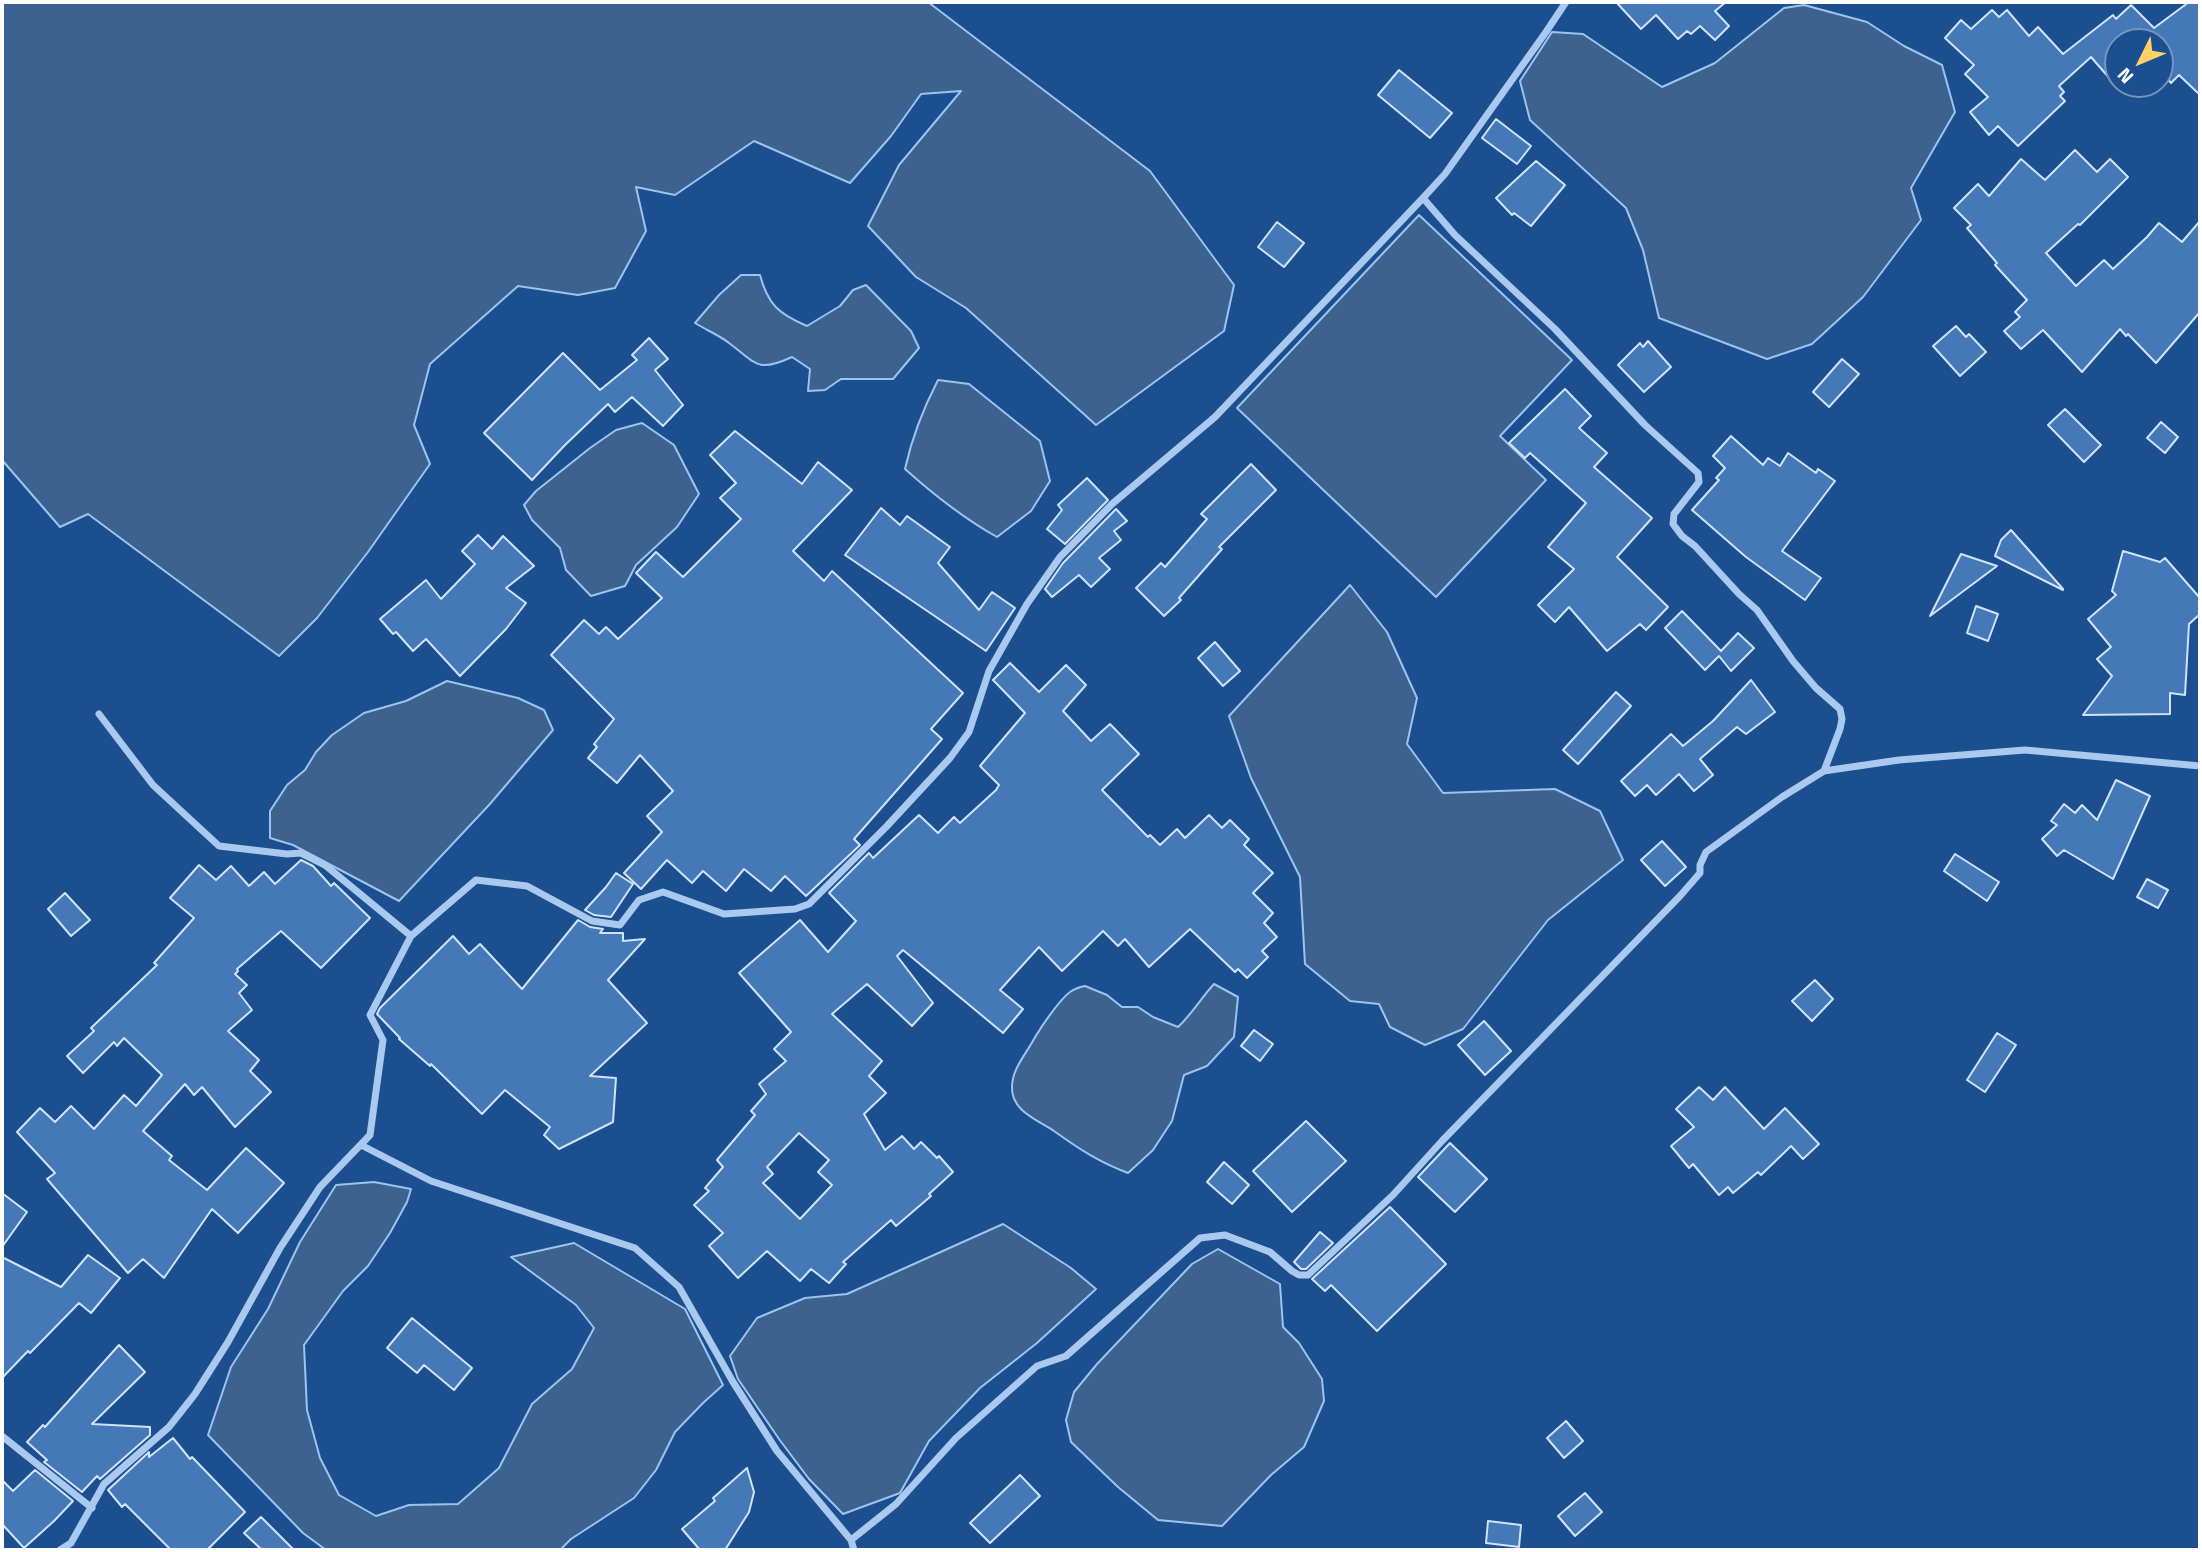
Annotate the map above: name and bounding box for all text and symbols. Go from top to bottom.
north arrow [2104,28,2174,98]
text: N [2110,62,2140,91]

